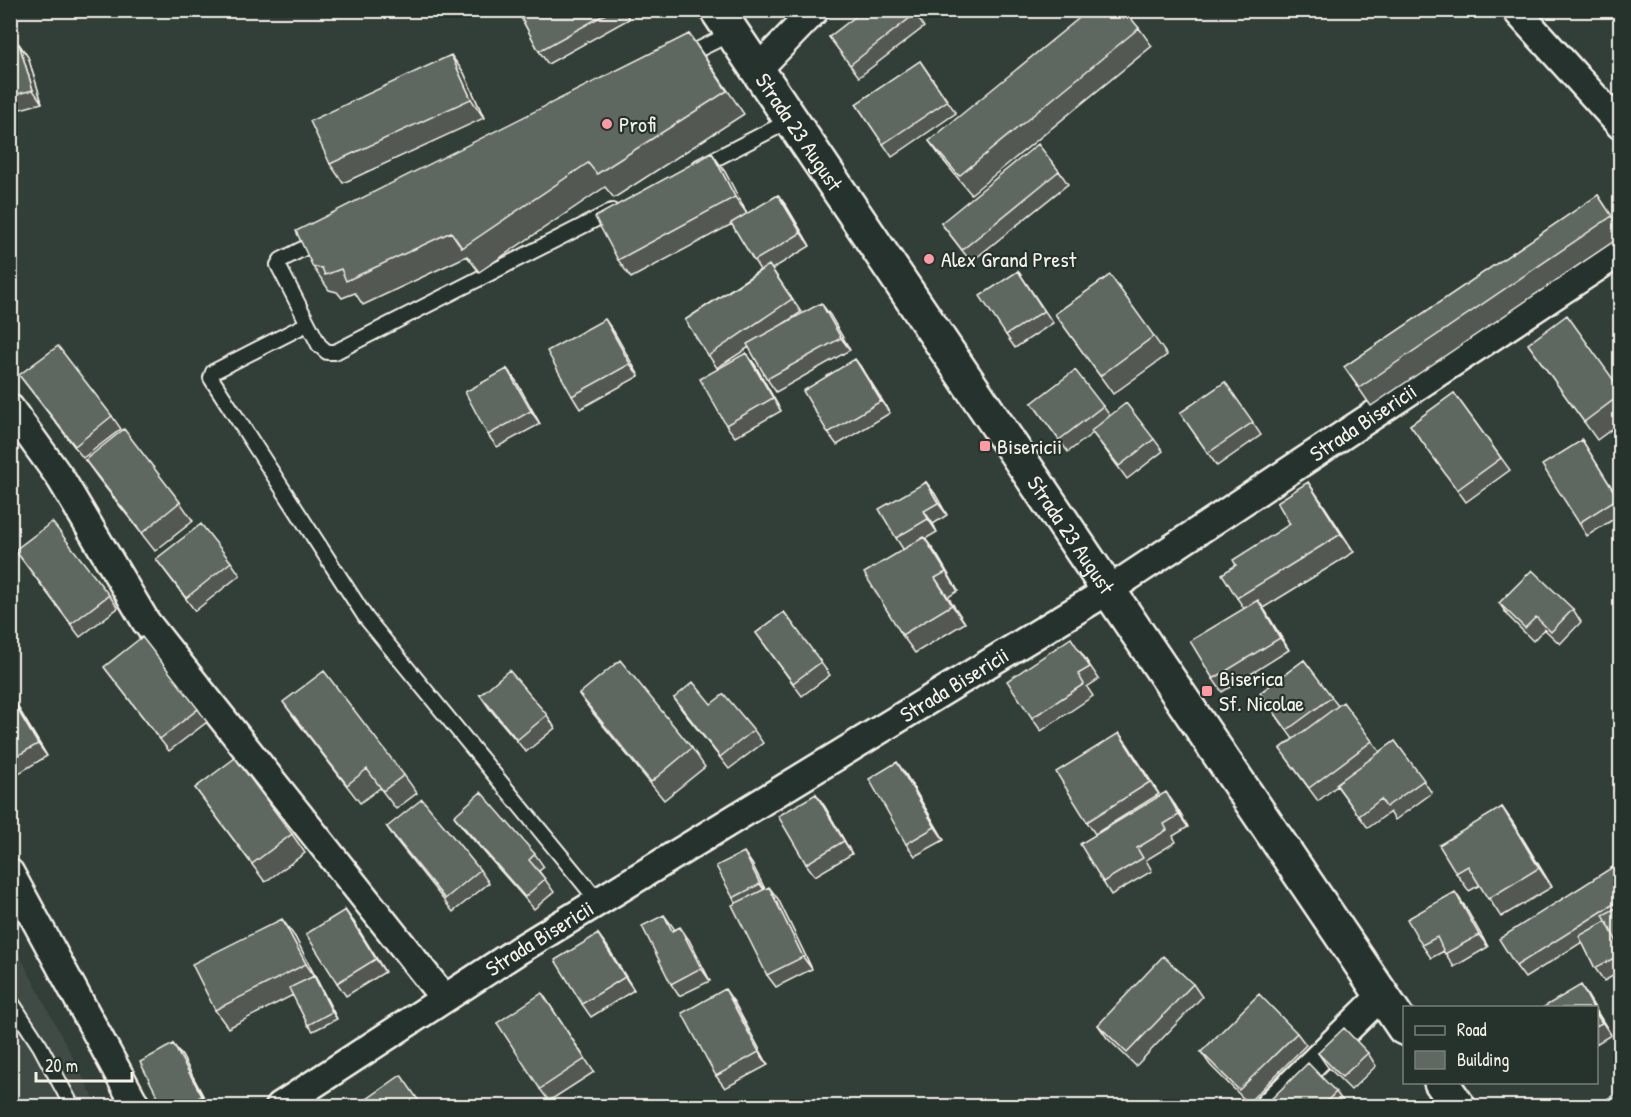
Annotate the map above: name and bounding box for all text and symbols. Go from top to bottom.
street label: Strada 23 August [749,67,850,197]
place label: Profi [619,109,656,139]
marker: Profi [600,117,614,131]
place label: Alex Grand Prest [941,244,1077,274]
marker: Alex Grand Prest [922,252,936,266]
street label: Strada Bisericii [1304,376,1422,468]
place label: Bisericii [997,431,1062,461]
marker: Bisericii [978,439,992,453]
street label: Strada 23 August [1020,470,1122,600]
street label: Strada Bisericii [894,640,1014,729]
place label: Biserica Sf. Nicolae [1219,663,1304,718]
marker: Biserica Sf. Nicolae [1200,684,1214,698]
street label: Strada Bisericii [479,893,599,983]
legend [1403,1006,1598,1084]
text: Road [1457,1017,1487,1042]
scale bar [36,1045,132,1083]
text: Building [1457,1047,1509,1072]
text: 20 m [45,1053,78,1078]

